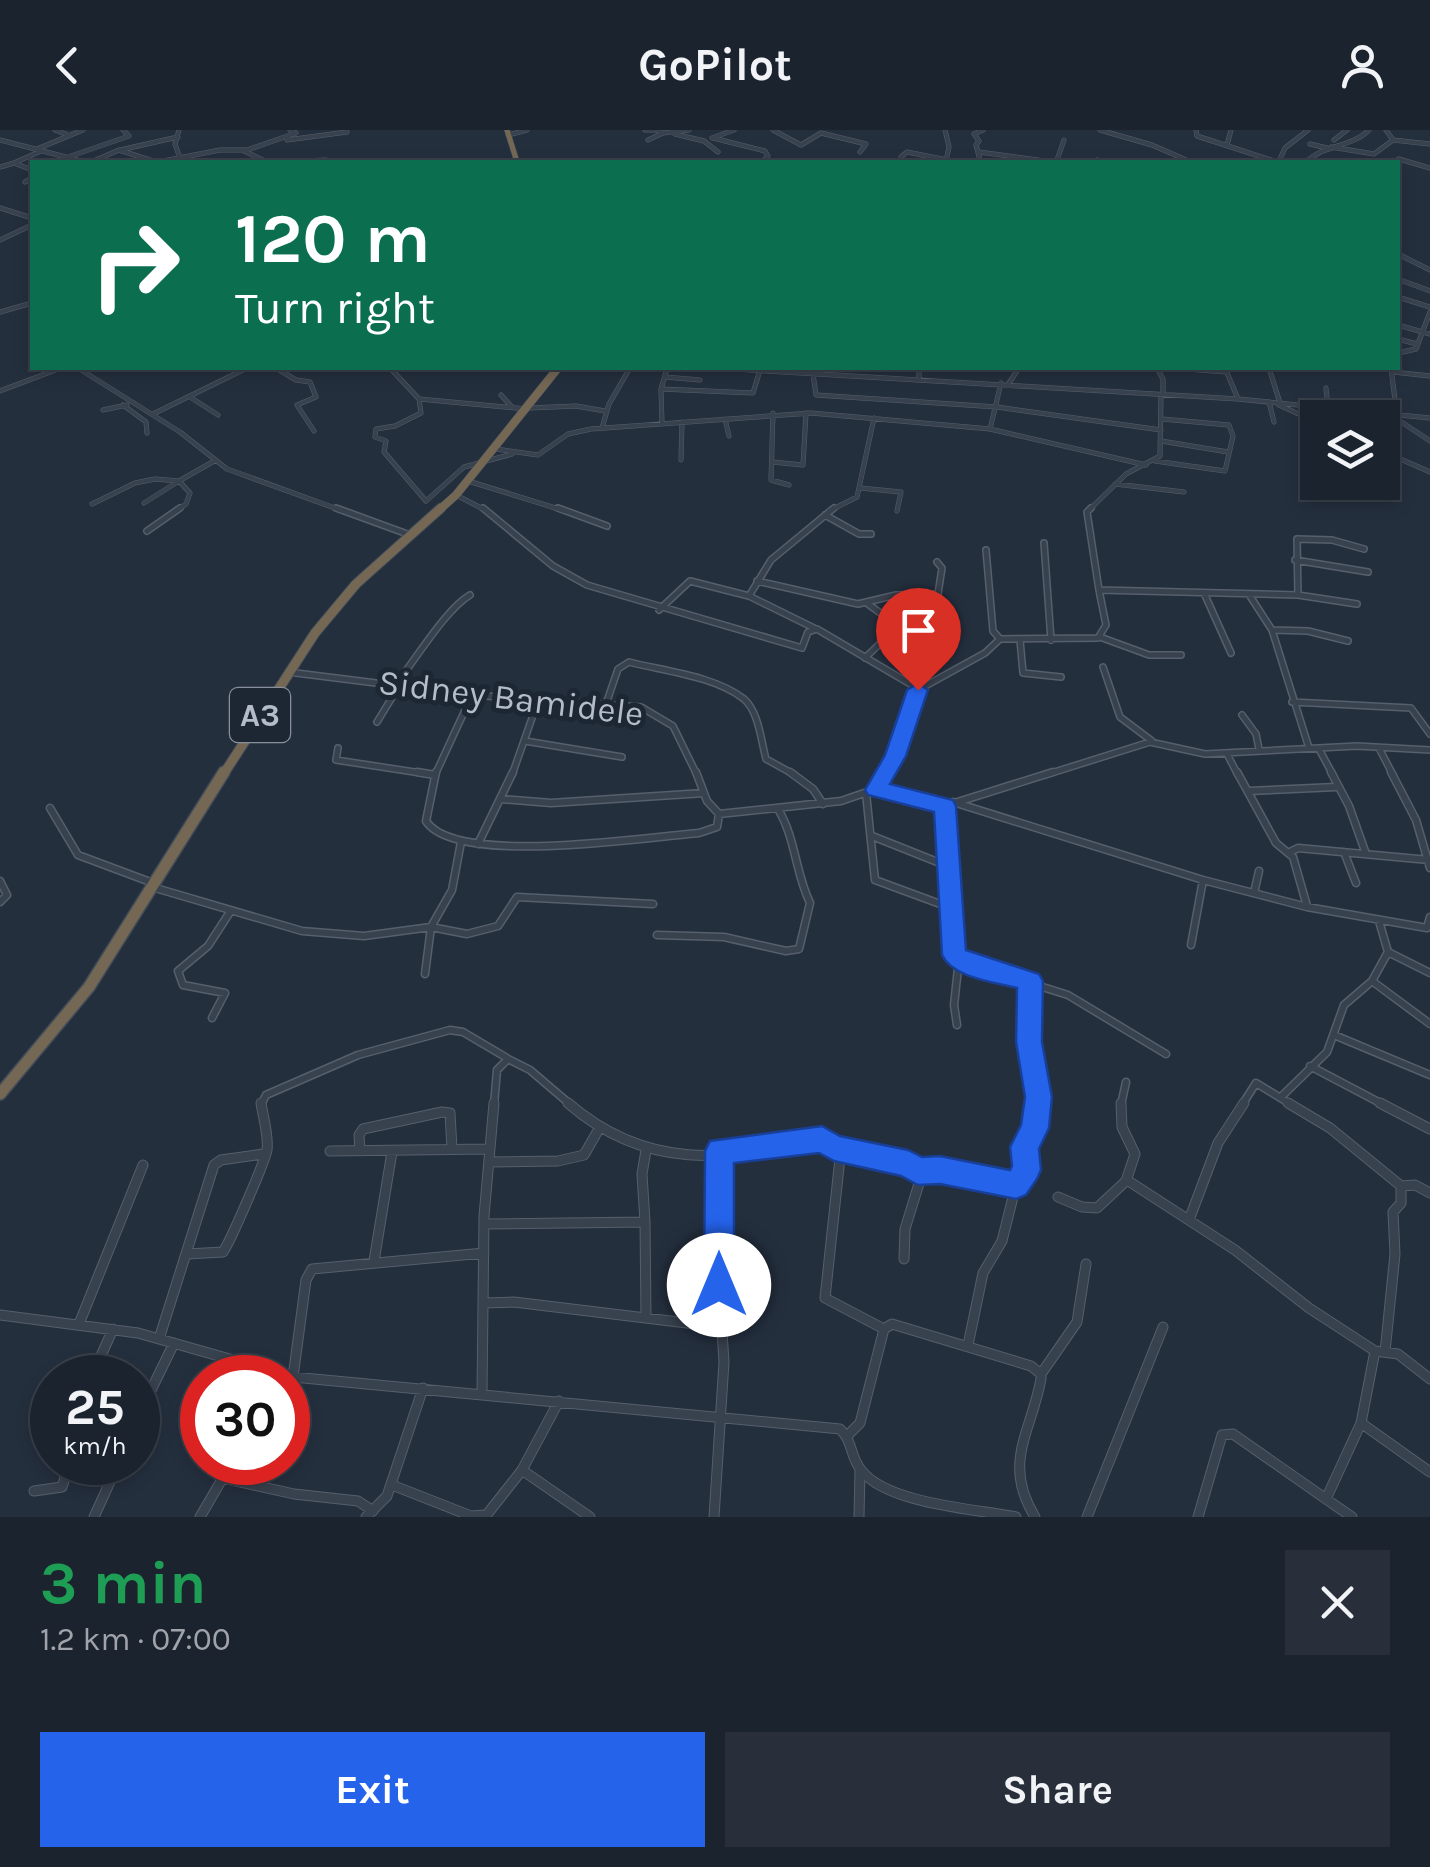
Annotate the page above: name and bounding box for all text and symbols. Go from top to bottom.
icon: back [40,38,95,93]
icon: person [1335,38,1390,93]
text: GoPilot [638,39,792,91]
text: 120 m [235,198,431,280]
icon: right [70,200,200,330]
text: Turn right [235,282,435,334]
map controls [1300,400,1400,500]
button: layers [1300,400,1400,500]
pin [876,588,961,691]
icon: arrive [891,603,946,658]
street label: Sidney Bamidele [376,661,646,735]
road number: A3 [230,688,290,742]
position arrow [667,1233,771,1337]
speed limit sign: 30 [180,1355,310,1485]
text: 25 [65,1378,125,1437]
text: km/h [63,1431,127,1460]
text: 3 min [40,1548,207,1618]
button: close [1285,1550,1390,1655]
text: 1.2 km · 07:00 [40,1621,231,1658]
button: Exit [40,1732,705,1847]
button: Share [725,1732,1390,1847]

